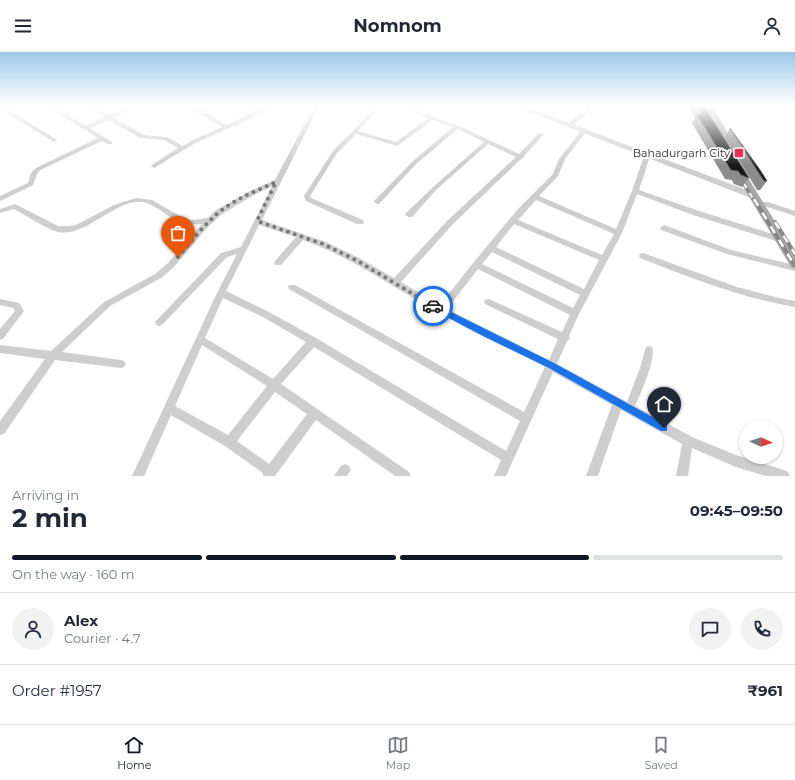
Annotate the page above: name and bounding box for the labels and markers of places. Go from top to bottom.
place label: Bahadurgarh City [633,146,730,160]
marker: Bahadurgarh City [733,147,745,159]
pin [161,216,195,257]
pin [647,387,681,428]

